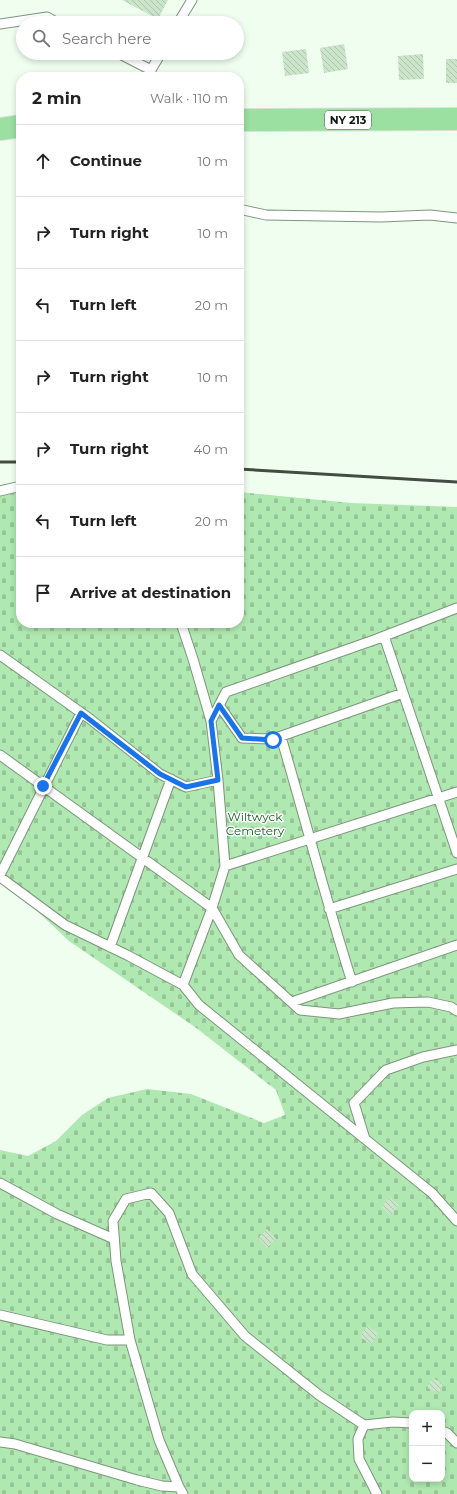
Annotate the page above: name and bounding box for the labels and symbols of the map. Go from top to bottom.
road number: NY 213 [325,111,371,129]
route start [264,731,282,749]
route end [34,777,52,795]
park label: Wiltwyck Cemetery [226,809,285,838]

